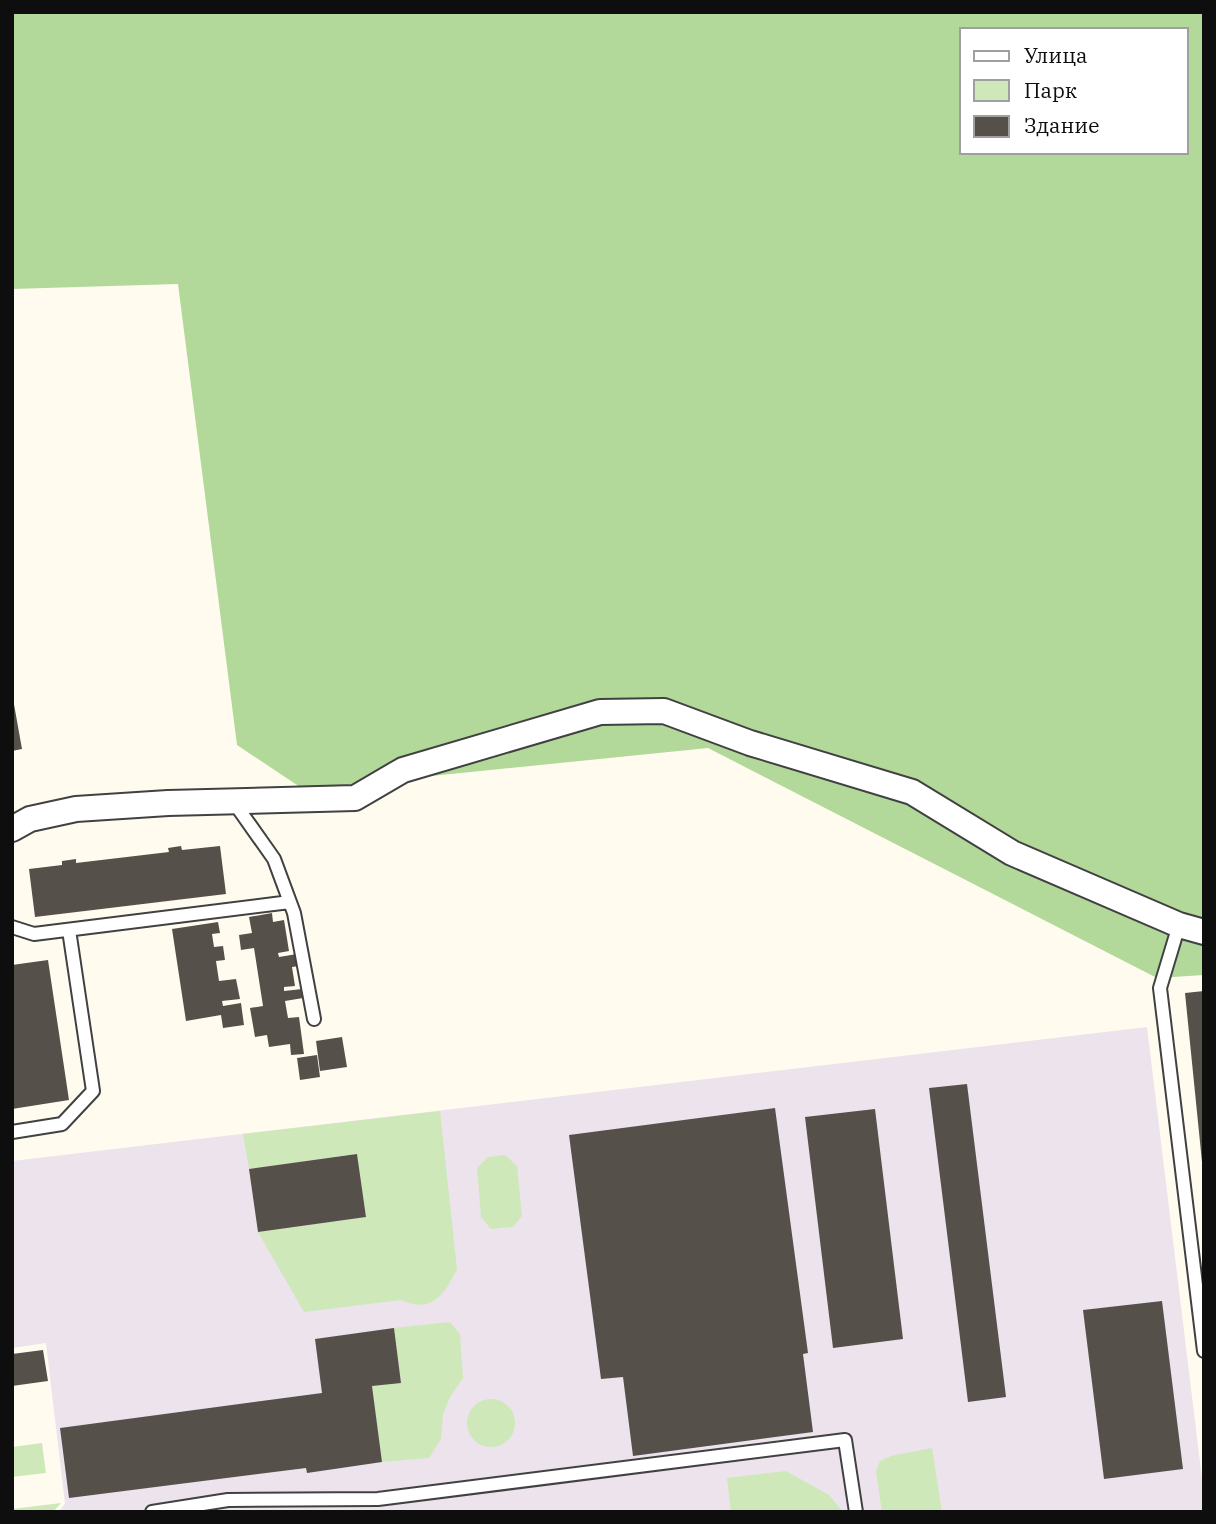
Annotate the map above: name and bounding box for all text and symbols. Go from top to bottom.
legend [960,28,1188,154]
text: Улица [1024,41,1088,69]
text: Парк [1024,76,1077,104]
text: Здание [1024,111,1099,139]

